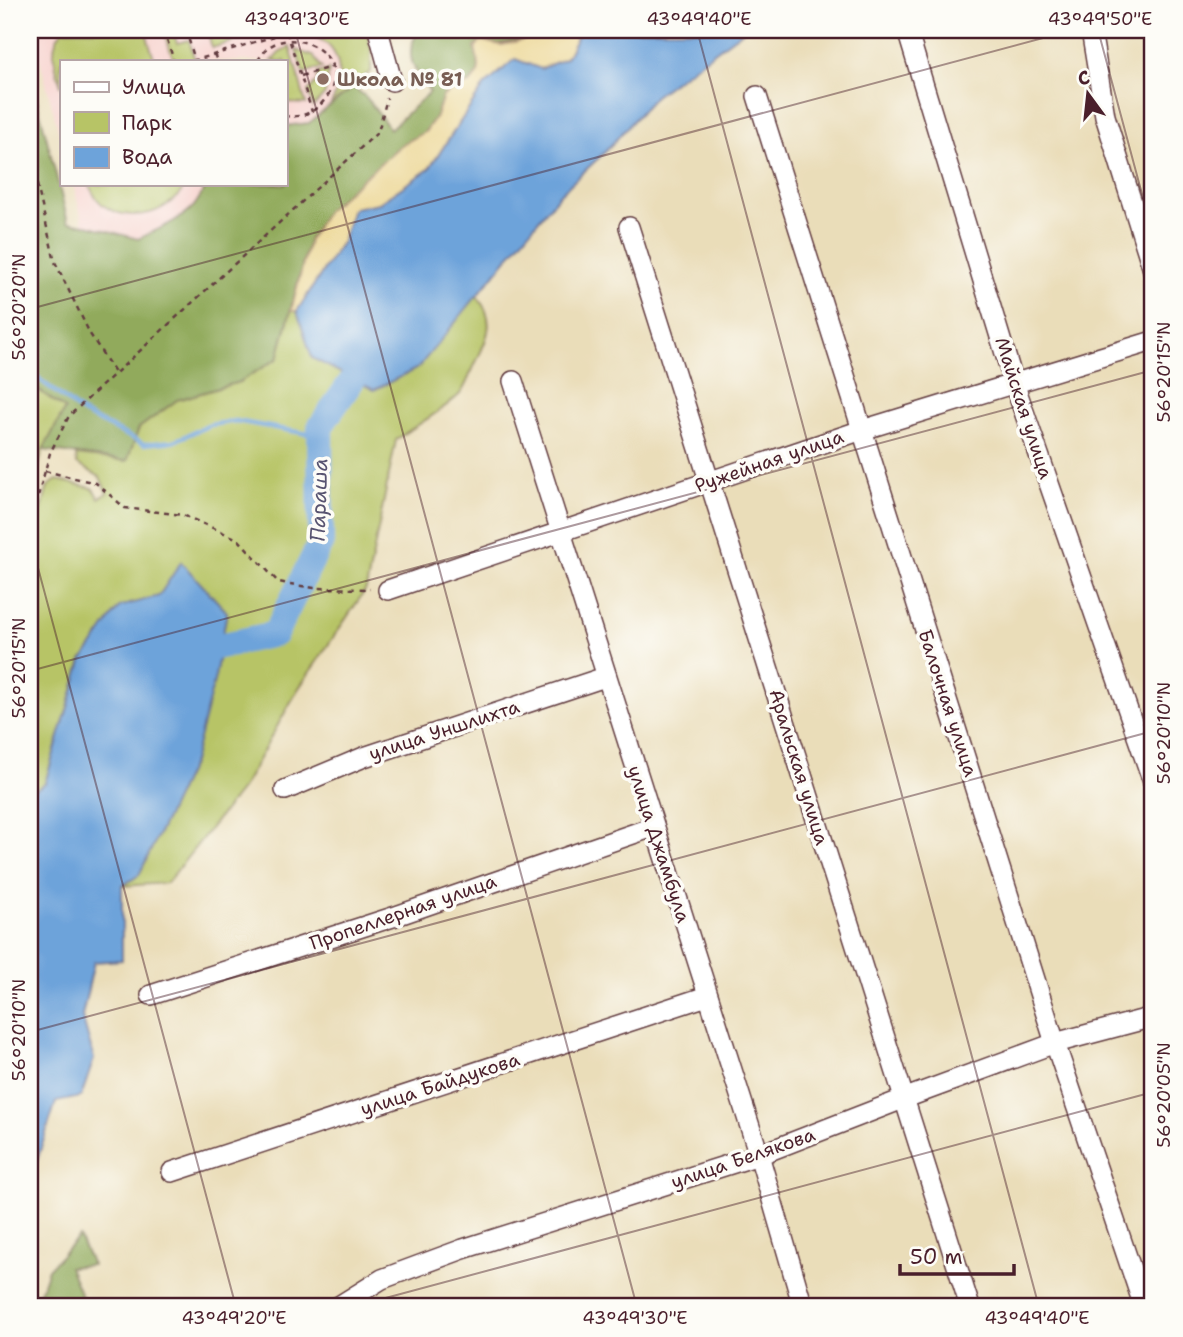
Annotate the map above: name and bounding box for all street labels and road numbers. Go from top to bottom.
street label: Майская улица [989,334,1059,482]
street label: Ружейная улица [691,424,847,498]
street label: Балочная улица [912,626,984,780]
street label: Аральская улица [763,686,835,848]
street label: улица Уншлихта [366,694,523,766]
street label: улица Джамбула [622,762,696,926]
street label: Пропеллерная улица [306,868,500,956]
street label: улица Байдукова [357,1046,523,1122]
street label: улица Белякова [668,1122,818,1194]

